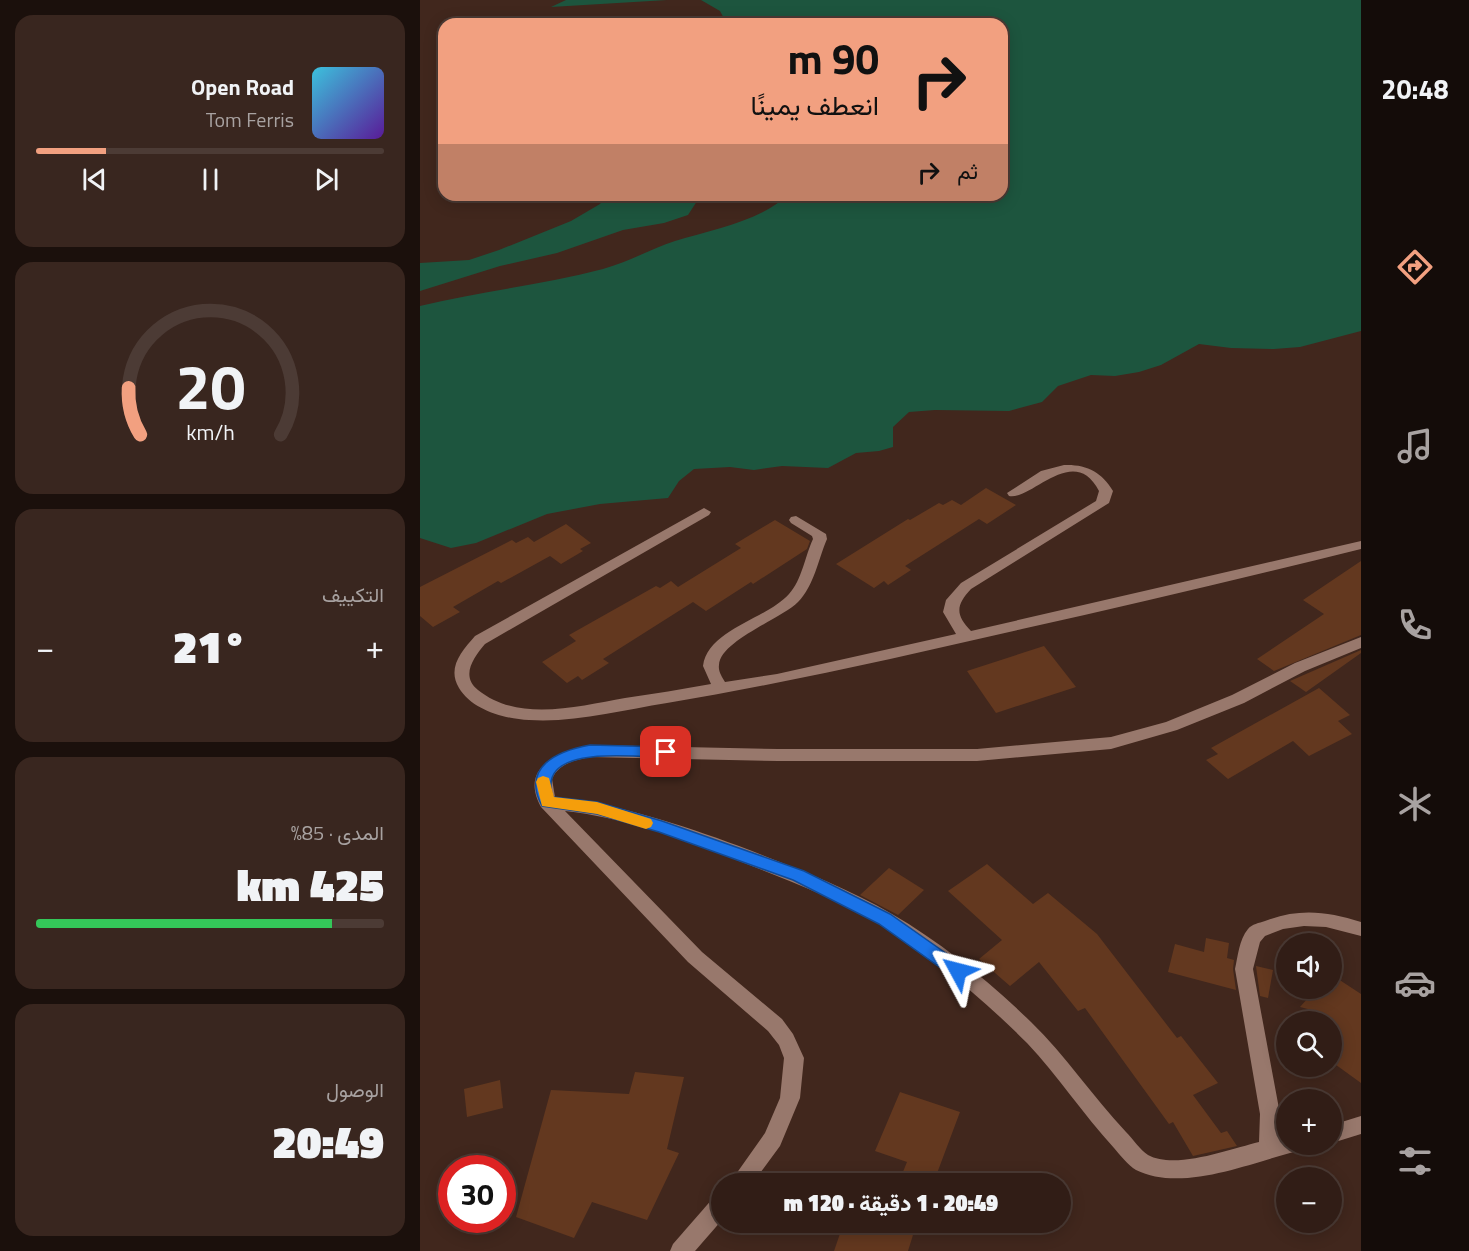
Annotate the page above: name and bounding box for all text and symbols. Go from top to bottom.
text: 90 m [787,26,879,90]
icon: right [900,42,978,120]
text: 20:48 [1381,68,1449,109]
text: Open Road [191,70,294,104]
text: انعطف يمينًا [750,84,879,125]
text: Tom Ferris [206,104,294,135]
text: ثم [957,154,978,188]
icon: right [912,156,945,189]
icon: previous [78,163,111,196]
icon: pause [194,163,227,196]
icon: next [310,163,343,196]
icon: directions [1394,246,1436,288]
text: 20 [175,338,245,433]
text: km/h [186,417,234,449]
icon: music [1394,425,1436,467]
text: التكييف [322,579,384,610]
icon: phone [1394,604,1436,646]
text: 21° [173,612,247,680]
text: − [36,622,54,672]
text: + [366,622,384,672]
pin [640,726,691,777]
icon: arrive [649,735,682,768]
icon: climate [1394,783,1436,825]
text: المدى · 85% [291,817,384,848]
text: 425 km [236,850,384,918]
map controls [1276,933,1342,1233]
button: sound [1276,933,1342,999]
position arrow [926,939,990,1003]
icon: car [1394,962,1436,1004]
button: search [1276,1011,1342,1077]
text: الوصول [326,1074,384,1105]
button: + [1276,1089,1342,1155]
text: 20:49 [272,1107,384,1175]
icon: filters [1394,1140,1436,1182]
speed limit sign: 30 [438,1155,516,1233]
button: − [1276,1167,1342,1233]
text: 20:49 · 1 دقيقة · 120 m [784,1186,998,1220]

